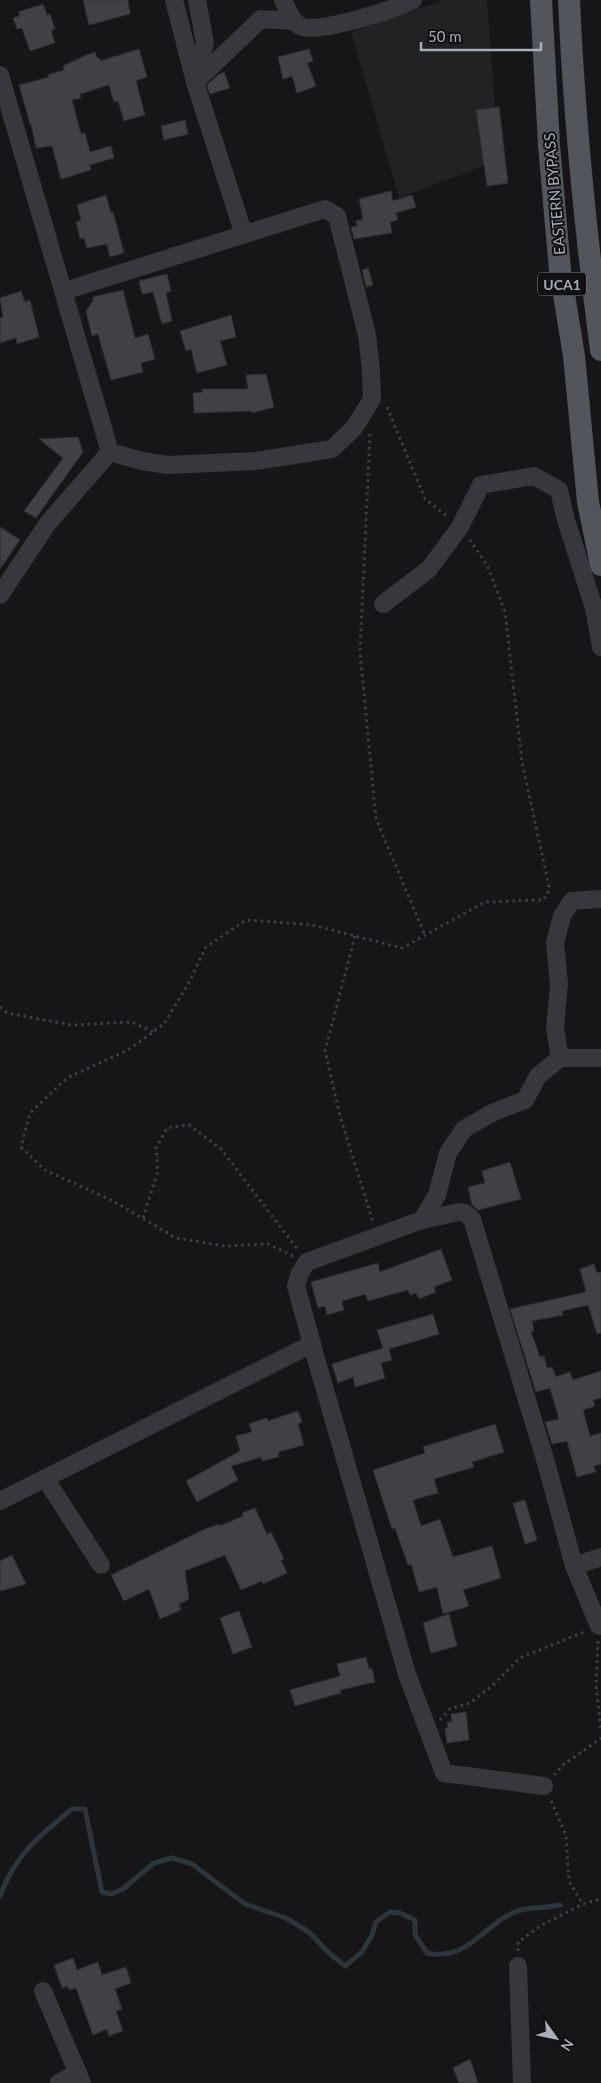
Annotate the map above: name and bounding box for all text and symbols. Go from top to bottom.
scale bar [421,20,541,52]
text: 50 m [428,27,462,45]
street label: EASTERN BYPASS [540,132,568,256]
road number: UCA1 [538,272,586,296]
north arrow [531,2013,581,2063]
text: N [557,2036,577,2055]

